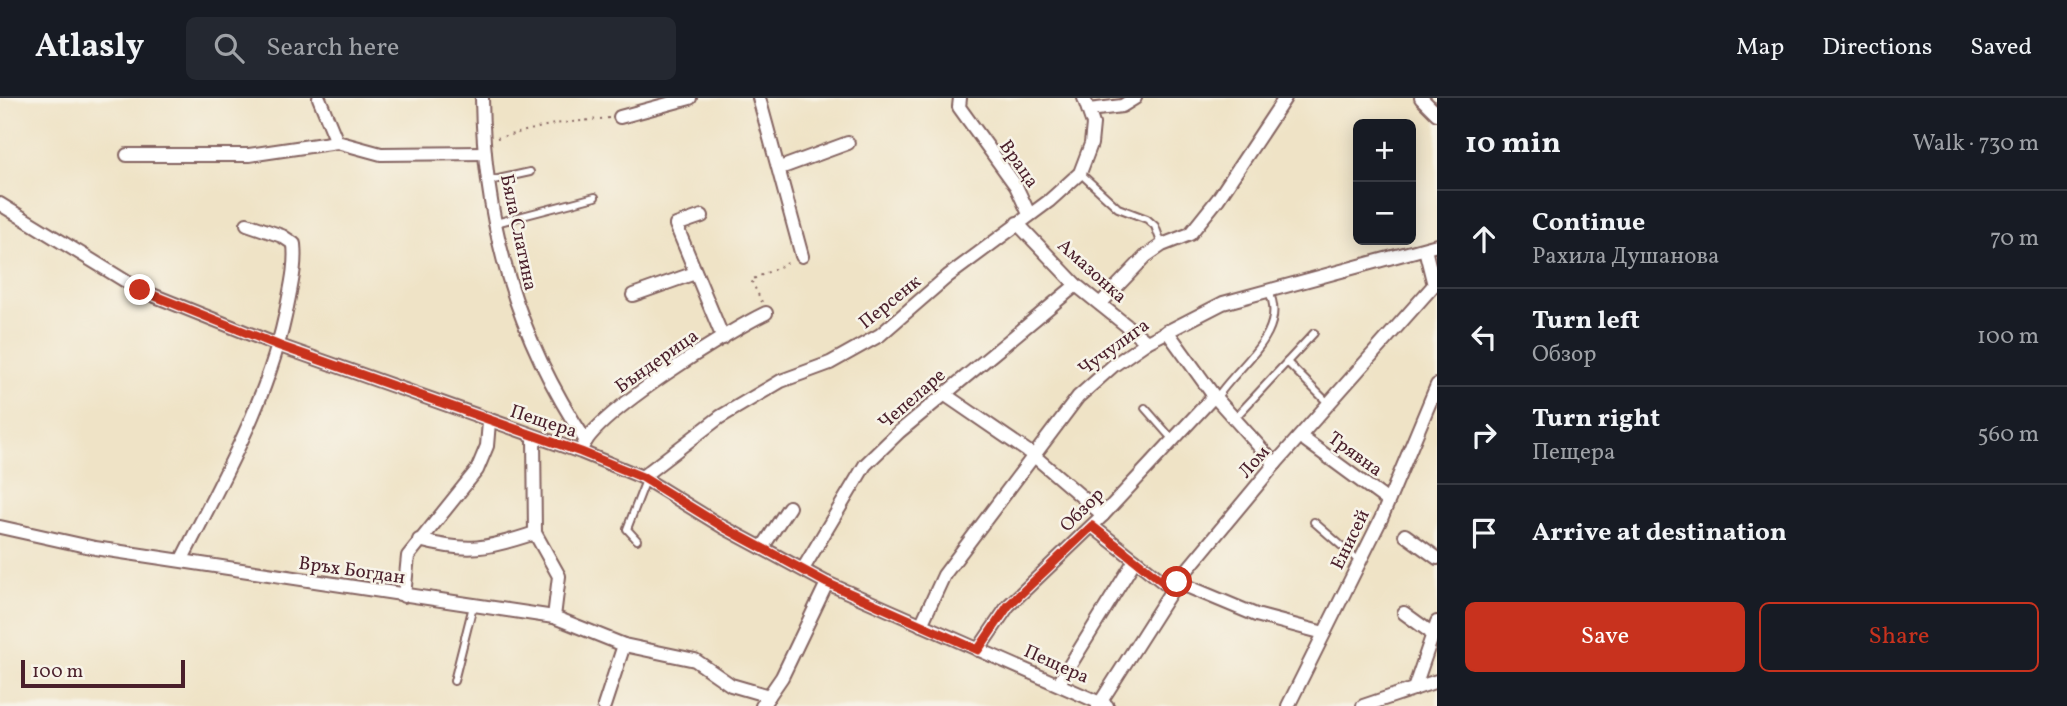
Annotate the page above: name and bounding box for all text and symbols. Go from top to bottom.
search box [186,17,676,80]
text: Atlasly [35,25,144,71]
icon: search [210,29,248,67]
text: Search here [266,30,399,66]
text: Map [1736,31,1784,65]
text: Directions [1822,31,1932,65]
text: Saved [1970,31,2032,65]
map controls [1353,119,1416,245]
button: + [1353,119,1416,182]
text: 10 min [1465,123,1561,165]
text: Walk · 730 m [1912,128,2039,160]
street label: Враца [992,135,1044,193]
street label: Бяла Слатина [493,172,543,293]
button: − [1353,182,1416,245]
text: Continue [1532,205,1645,241]
icon: ahead [1465,220,1503,258]
text: 70 m [1990,223,2039,255]
street label: Амазонка [1051,233,1132,310]
text: Рахила Душанова [1532,241,1720,273]
street label: Персенк [854,269,927,336]
route end [124,274,155,305]
text: Turn left [1532,303,1640,339]
street label: Чучулига [1073,313,1155,382]
icon: left [1465,318,1503,356]
text: 100 m [1977,321,2039,353]
street label: Бъндерица [610,323,704,400]
text: Обзор [1532,339,1596,371]
street label: Чепеларе [873,363,952,436]
street label: Пещера [507,399,580,445]
text: Turn right [1532,401,1660,437]
icon: right [1465,416,1503,454]
text: 560 m [1978,419,2039,451]
street label: Трявна [1322,426,1387,483]
text: Пещера [1532,437,1616,469]
street label: Лом [1233,440,1276,484]
street label: Обзор [1054,482,1110,538]
street label: Енисей [1325,506,1376,574]
icon: arrive [1465,514,1503,552]
text: Arrive at destination [1532,515,1787,551]
street label: Връх Богдан [297,551,407,591]
route start [1161,566,1192,597]
button: Save [1465,602,1745,672]
button: Share [1759,602,2039,672]
street label: Пещера [1019,639,1093,691]
scale bar [21,657,186,689]
text: 100 m [32,659,83,685]

